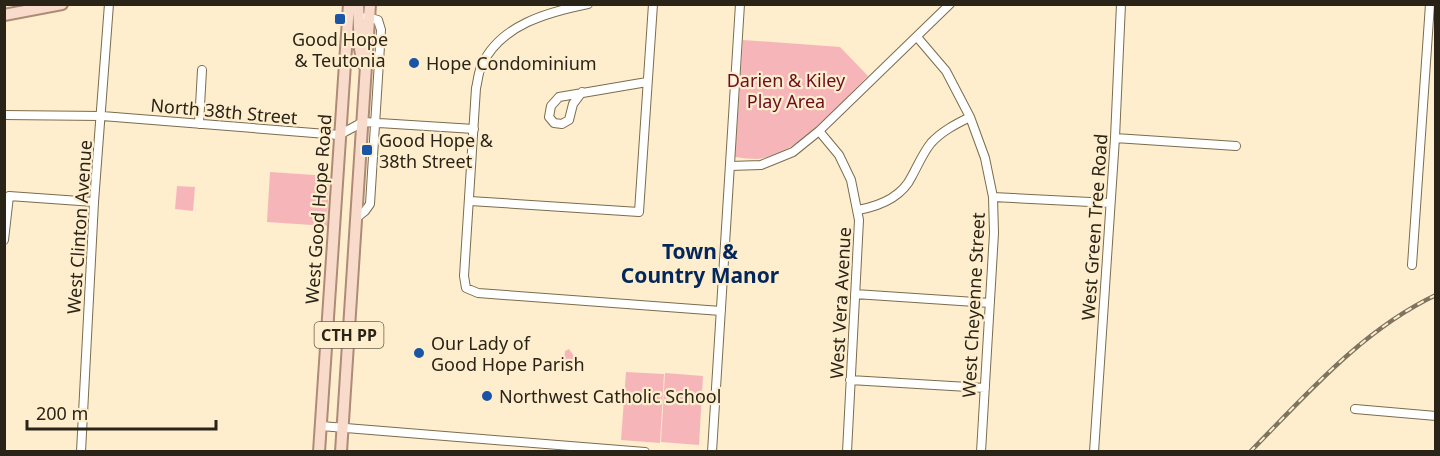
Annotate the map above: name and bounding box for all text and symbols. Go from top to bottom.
marker: Good Hope & Teutonia [333,12,347,26]
place label: Good Hope & Teutonia [292,27,388,72]
place label: Hope Condominium [426,51,597,75]
marker: Hope Condominium [407,56,421,70]
park label: Darien & Kiley Play Area [727,68,846,113]
street label: North 38th Street [150,93,299,129]
street label: West Good Hope Road [299,113,337,305]
place label: Good Hope & 38th Street [379,128,494,173]
street label: West Green Tree Road [1076,133,1112,321]
street label: West Clinton Avenue [61,139,97,315]
marker: Good Hope & 38th Street [360,143,374,157]
street label: West Cheyenne Street [956,211,990,398]
street label: West Vera Avenue [824,226,856,380]
district label: Town & Country Manor [621,237,780,289]
road number: CTH PP [314,322,384,348]
place label: Our Lady of Good Hope Parish [431,331,585,376]
marker: Our Lady of Good Hope Parish [412,346,426,360]
place label: Northwest Catholic School [499,384,721,408]
marker: Northwest Catholic School [480,389,494,403]
scale bar [27,393,216,431]
text: 200 m [36,401,88,425]

